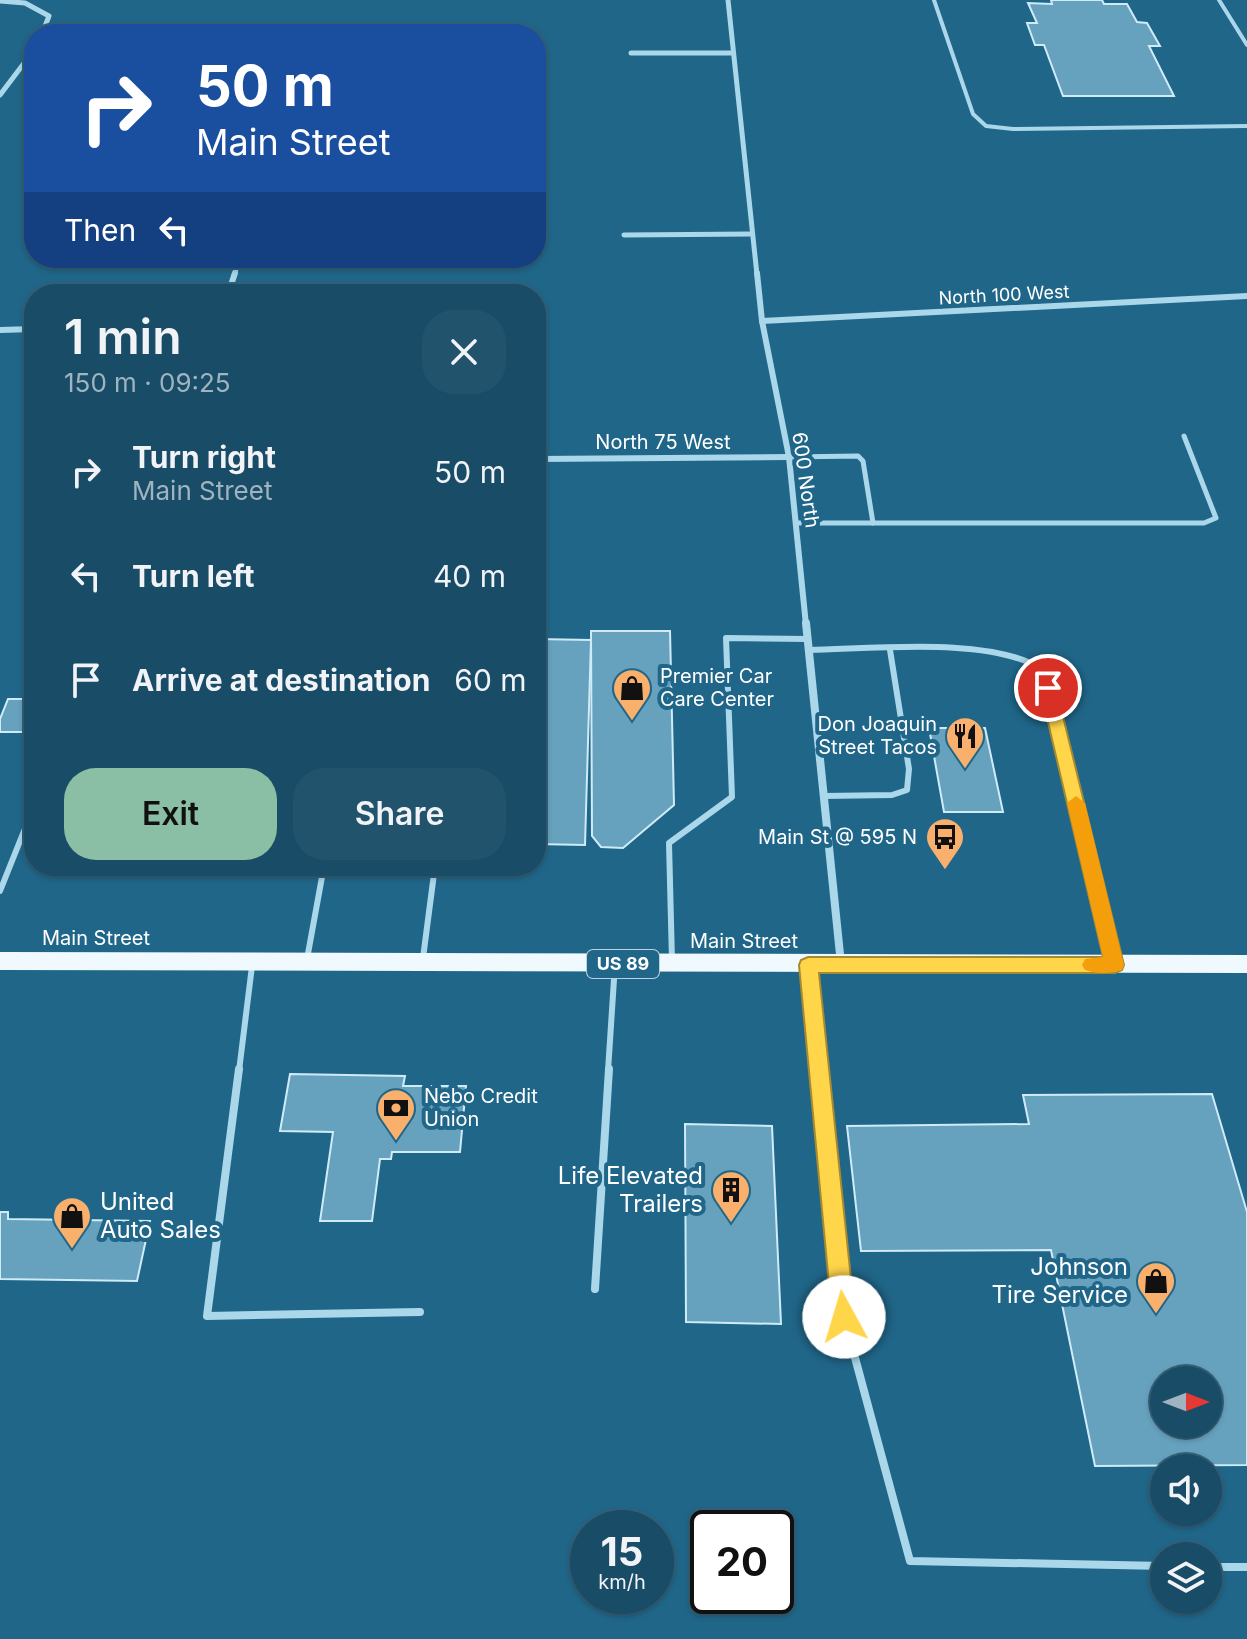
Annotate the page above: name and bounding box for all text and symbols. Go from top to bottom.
text: 50 m [196,52,334,120]
icon: right [64,56,168,160]
text: Main Street [196,120,390,164]
icon: left [152,208,196,252]
text: Then [64,212,136,248]
street label: North 100 West [938,281,1070,308]
text: 1 min [64,307,182,366]
button: close [422,310,506,394]
text: 150 m · 09:25 [64,367,231,398]
street label: North 75 West [595,430,731,454]
street label: 600 North [787,431,825,529]
text: Turn right [132,439,276,475]
icon: right [64,450,108,494]
text: 50 m [434,454,506,490]
text: Main Street [132,475,272,506]
icon: left [64,554,108,598]
text: Turn left [132,558,254,594]
text: 40 m [433,558,506,594]
pin [1014,654,1082,722]
icon: arrive [64,658,108,702]
text: Arrive at destination [132,662,430,698]
text: 60 m [454,662,527,698]
place label: Premier Car Care Center [660,664,774,711]
icon: arrive [1026,666,1070,710]
shop icon: Premier Car Care Center [611,667,653,722]
place label: Don Joaquin Street Tacos [818,712,937,759]
restaurant icon: Don Joaquin Street Tacos [944,715,986,770]
button: Exit [64,768,277,860]
button: Share [293,768,506,860]
bus stop icon: Main St @ 595 N [924,816,966,871]
place label: Main St @ 595 N [758,825,917,849]
street label: Main Street [42,926,150,950]
street label: Main Street [690,929,798,953]
road number: US 89 [587,950,659,978]
place label: Nebo Credit Union [424,1084,538,1131]
bank icon: Nebo Credit Union [375,1087,417,1142]
place label: Life Elevated Trailers [558,1161,703,1218]
building icon: Life Elevated Trailers [710,1169,752,1224]
place label: United Auto Sales [100,1187,221,1244]
shop icon: United Auto Sales [51,1195,93,1250]
place label: Johnson Tire Service [992,1252,1128,1309]
shop icon: Johnson Tire Service [1135,1260,1177,1315]
position arrow [802,1275,886,1359]
north arrow [1150,1366,1222,1438]
map controls [1150,1366,1222,1614]
button: sound [1150,1454,1222,1526]
speed limit sign: 20 [690,1510,794,1614]
text: 15 [601,1527,643,1576]
button: layers [1150,1542,1222,1614]
text: km/h [598,1570,646,1594]

